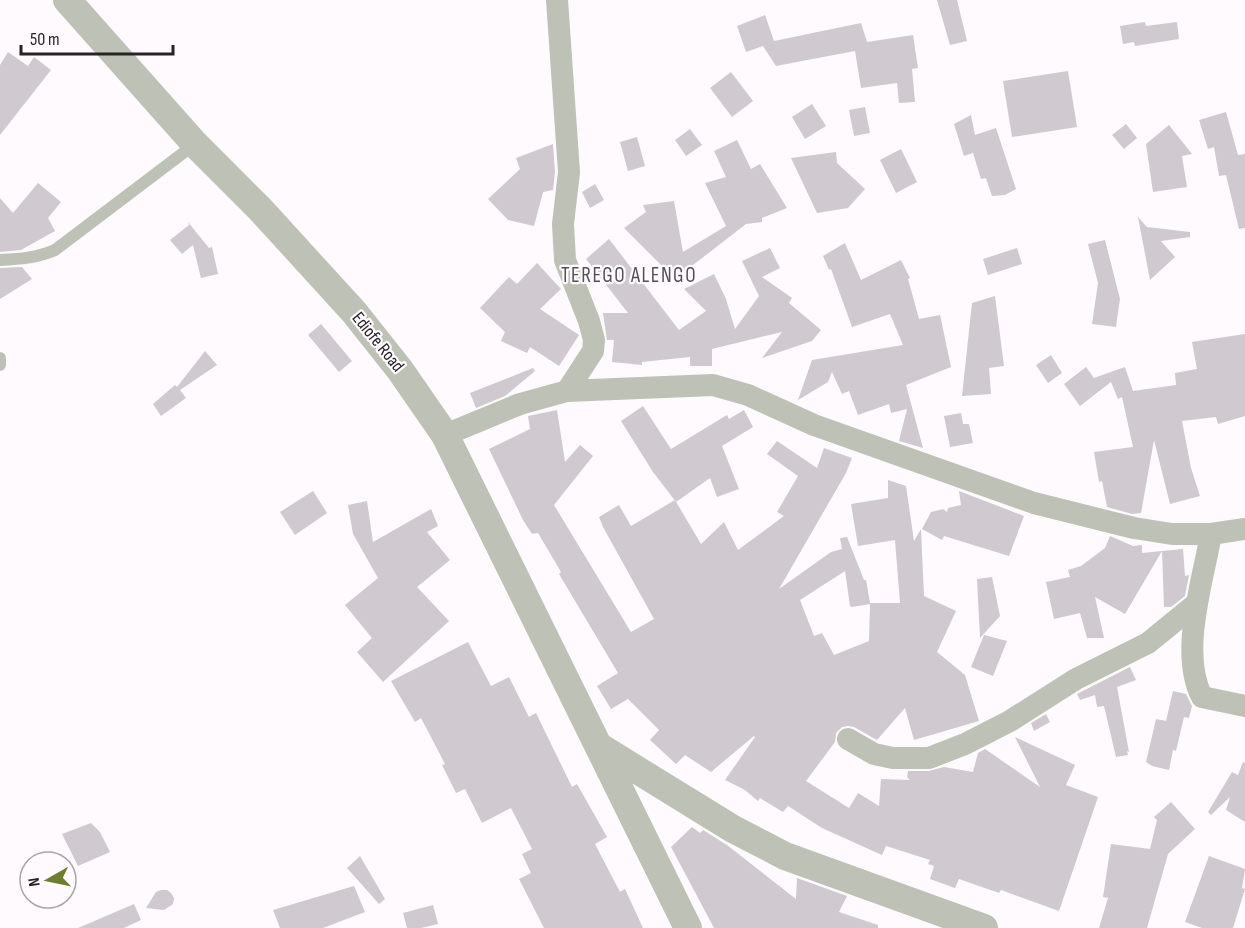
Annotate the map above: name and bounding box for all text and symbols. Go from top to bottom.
scale bar [21,18,172,56]
text: 50 m [30,29,60,50]
district label: TEREGO ALENGO [561,263,697,288]
street label: Ediofe Road [348,308,408,376]
north arrow [18,850,78,910]
text: N [25,876,45,888]

